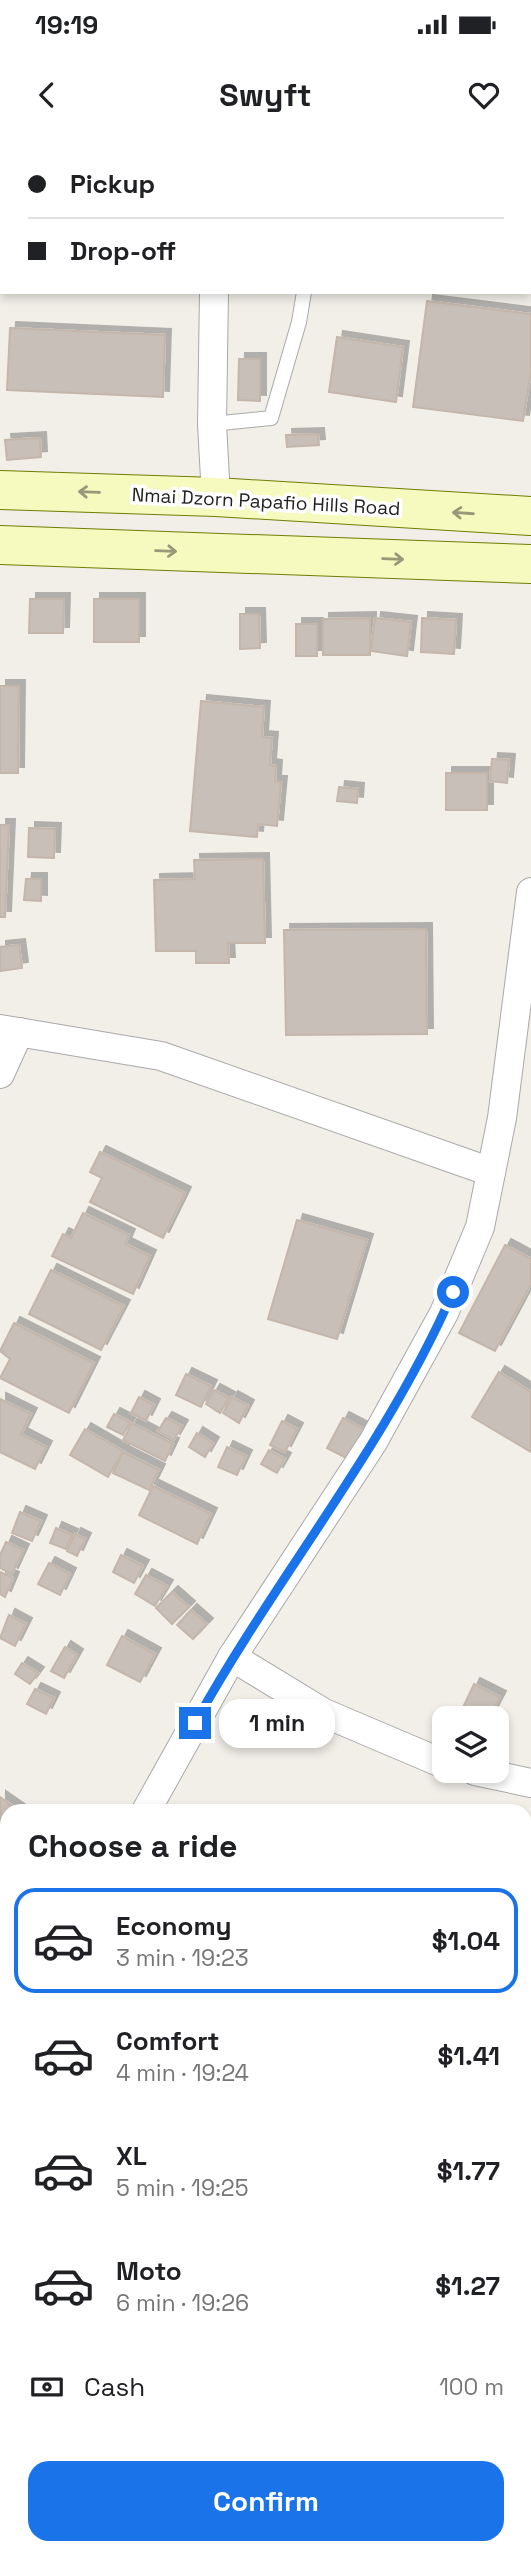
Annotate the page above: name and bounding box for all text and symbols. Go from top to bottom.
text: 19:19 [35,8,98,42]
text: Swyft [219,75,312,115]
icon: back [28,76,66,114]
icon: heart [465,76,503,114]
text: Pickup [70,167,155,201]
text: Drop-off [70,234,176,268]
street label: Nmai Dzorn Papafio Hills Road [131,482,401,521]
one-way arrow [78,486,101,499]
one-way arrow [452,506,475,519]
one-way arrow [154,544,177,557]
one-way arrow [382,552,405,565]
route start [437,1276,469,1308]
callout: 1 min [220,1698,335,1748]
map controls [432,1706,509,1783]
button: layers [432,1706,509,1783]
route end [179,1707,211,1739]
text: 1 min [249,1708,305,1738]
text: Choose a ride [28,1826,238,1866]
icon: car [32,1909,95,1972]
text: Economy [116,1909,232,1943]
text: $1.04 [432,1924,500,1958]
text: 3 min · 19:23 [116,1943,249,1973]
icon: car [32,2024,95,2087]
text: Comfort [116,2024,219,2058]
text: $1.41 [437,2039,500,2073]
text: 4 min · 19:24 [116,2058,249,2088]
icon: car [32,2139,95,2202]
text: XL [116,2139,147,2173]
text: $1.77 [437,2154,500,2188]
text: 5 min · 19:25 [116,2173,248,2203]
icon: car [32,2254,95,2317]
text: Moto [116,2254,182,2288]
text: $1.27 [435,2269,500,2303]
text: 6 min · 19:26 [116,2288,249,2318]
icon: cash [28,2368,66,2406]
text: Cash [84,2370,145,2404]
text: 100 m [439,2372,504,2402]
button: Confirm [28,2461,504,2541]

